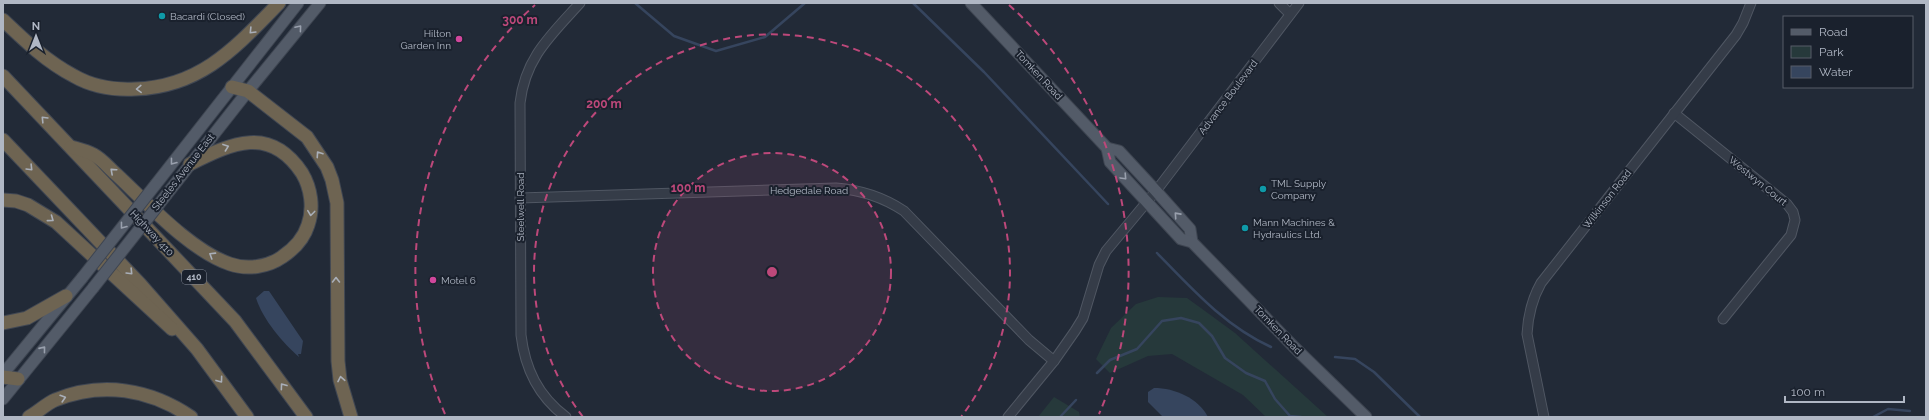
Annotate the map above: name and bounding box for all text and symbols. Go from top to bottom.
marker: Bacardi (Closed) [157,11,167,21]
place label: Bacardi (Closed) [170,11,245,22]
text: 300 m [502,13,538,27]
north arrow [16,16,56,56]
legend [1783,16,1913,88]
text: N [32,20,40,33]
text: Road [1819,25,1848,39]
one-way arrow [249,26,256,34]
one-way arrow [295,26,302,33]
place label: Hilton Garden Inn [400,28,451,51]
marker: Hilton Garden Inn [454,34,464,44]
text: Park [1819,45,1844,59]
street label: Tomken Road [1013,48,1065,102]
street label: Advance Boulevard [1196,58,1260,136]
text: Water [1819,65,1853,79]
one-way arrow [136,85,142,93]
text: 200 m [586,97,622,111]
one-way arrow [41,116,49,124]
street label: Steeles Avenue East [150,131,217,212]
one-way arrow [222,144,229,152]
one-way arrow [317,151,324,158]
street label: Westwyn Court [1727,154,1790,208]
one-way arrow [171,157,178,164]
one-way arrow [25,164,32,171]
street label: Wilkinson Road [1581,167,1633,231]
one-way arrow [110,169,117,176]
street label: Steelwell Road [515,172,526,242]
one-way arrow [1119,172,1127,180]
place label: TML Supply Company [1271,178,1327,201]
text: 100 m [671,181,705,195]
marker: TML Supply Company [1258,184,1268,194]
street label: Hedgedale Road [770,185,848,196]
street label: Highway 410 [128,208,176,258]
one-way arrow [306,209,315,216]
one-way arrow [1175,212,1182,220]
one-way arrow [47,214,54,221]
place label: Mann Machines & Hydraulics Ltd. [1253,217,1335,240]
one-way arrow [121,221,128,228]
marker: Mann Machines & Hydraulics Ltd. [1240,223,1250,233]
one-way arrow [209,252,216,260]
centre of rings [765,265,779,279]
one-way arrow [125,267,133,275]
road number: 410 [182,270,206,284]
marker: Motel 6 [428,275,438,285]
place label: Motel 6 [441,275,476,286]
one-way arrow [332,277,341,283]
street label: Tomken Road [1252,303,1304,357]
one-way arrow [38,346,45,354]
one-way arrow [215,376,223,383]
one-way arrow [337,376,345,382]
scale bar [1785,378,1904,404]
one-way arrow [281,383,288,390]
text: 100 m [1791,385,1825,399]
one-way arrow [59,394,66,403]

